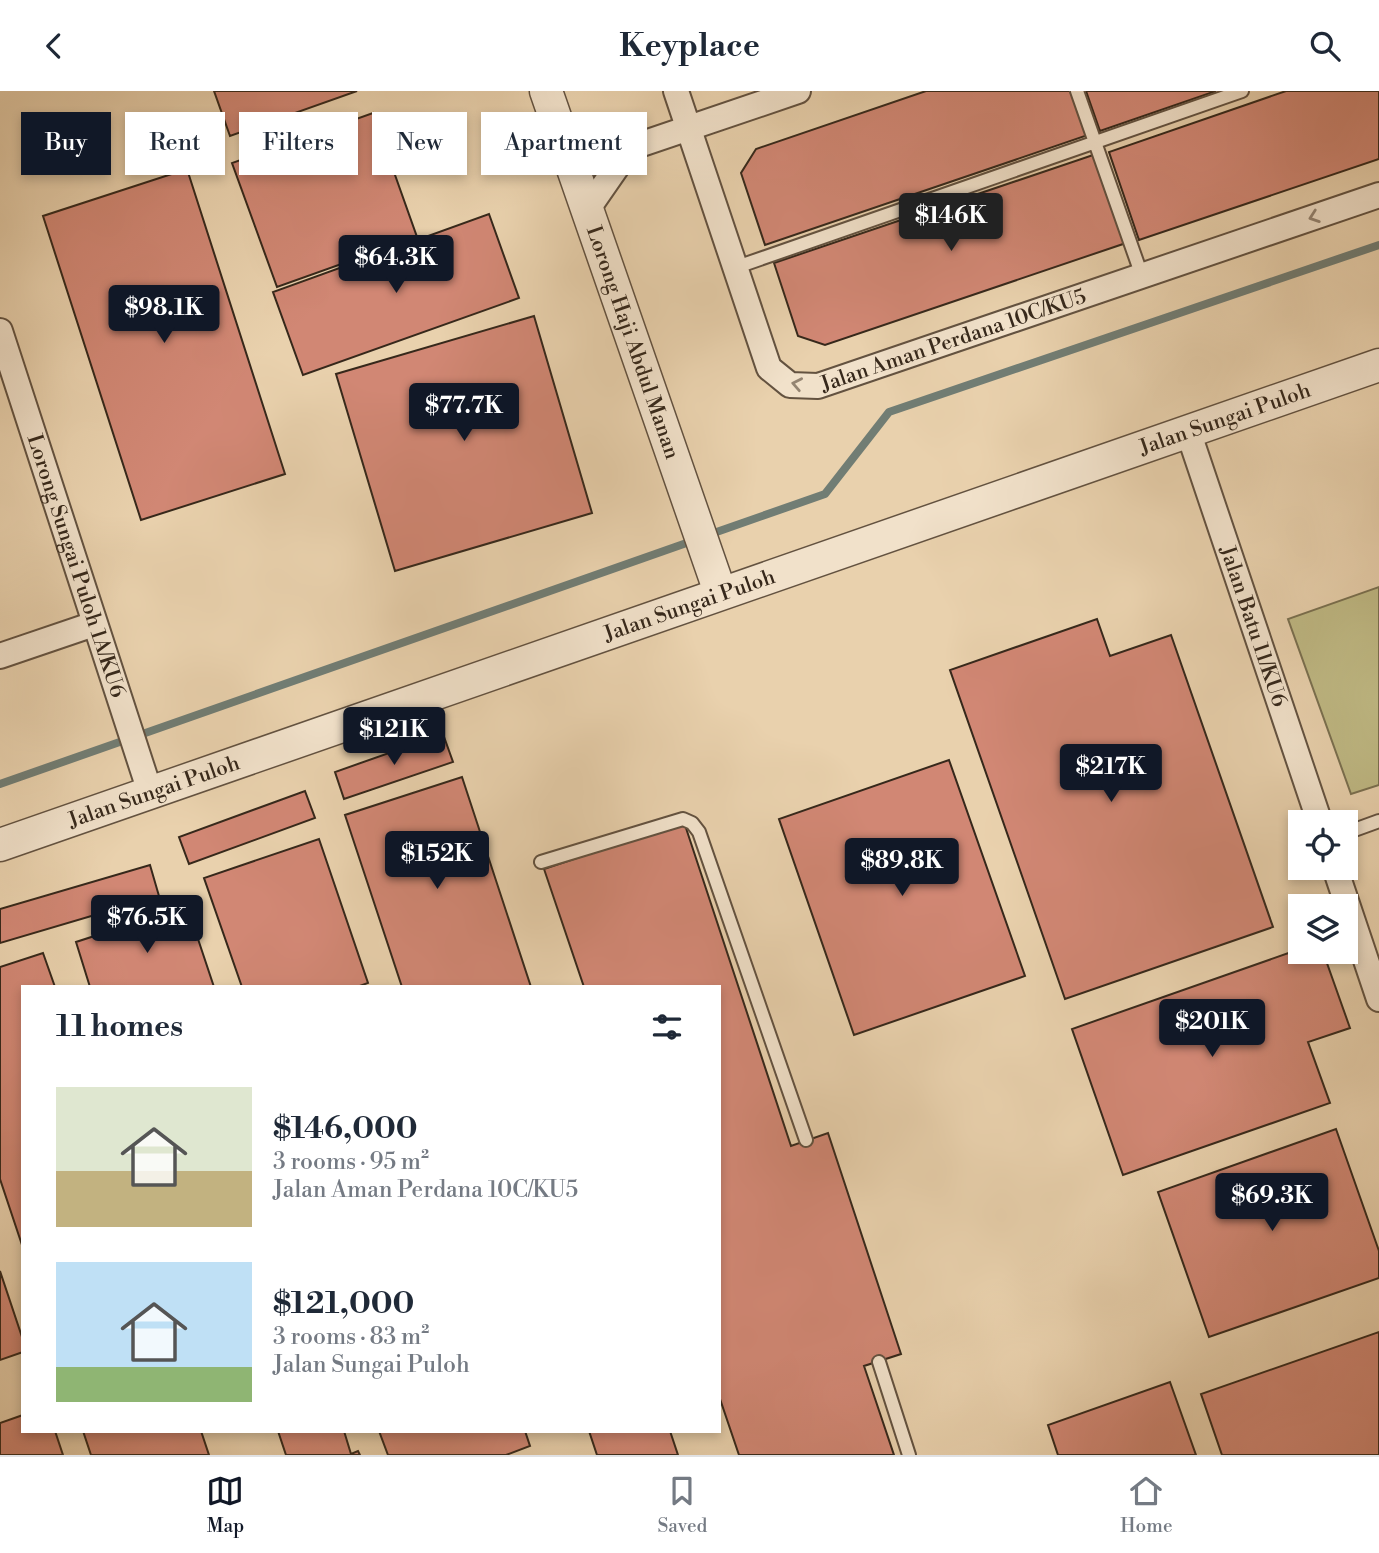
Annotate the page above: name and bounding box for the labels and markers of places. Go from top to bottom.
pin: $146K [902,193,1000,253]
pin: $64.3K [339,235,453,295]
pin: $98.1K [107,285,221,345]
pin: $77.7K [407,383,521,443]
pin: $121K [345,707,443,767]
pin: $217K [1062,745,1160,804]
pin: $152K [388,831,486,891]
pin: $89.8K [845,839,959,898]
pin: $76.5K [90,895,204,955]
pin: $201K [1163,999,1261,1059]
pin: $69.3K [1215,1173,1329,1233]

